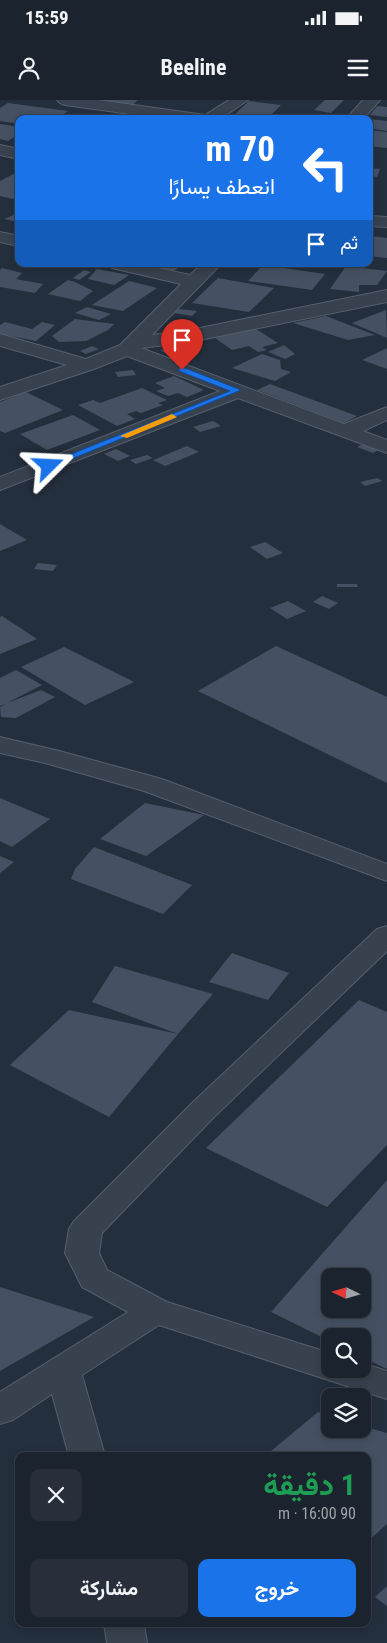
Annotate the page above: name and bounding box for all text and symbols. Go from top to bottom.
text: 15:59 [25,6,69,29]
icon: person [15,54,43,82]
icon: menu [344,54,372,82]
text: Beeline [161,55,226,80]
text: 70 m [206,129,275,170]
icon: left [293,135,358,200]
text: انعطف يسارًا [168,174,275,199]
icon: arrive [302,230,330,258]
text: ثم [340,231,358,254]
pin [161,319,203,370]
icon: arrive [168,326,196,354]
position arrow [22,439,74,491]
north arrow [321,1268,371,1318]
map controls [321,1268,371,1438]
button: search [321,1328,371,1378]
button: layers [321,1388,371,1438]
text: 1 دقيقة [263,1467,356,1502]
button: close [30,1469,82,1521]
text: 90 m · 16:00 [278,1504,356,1523]
button: مشاركة [30,1559,188,1617]
button: خروج [198,1559,356,1617]

